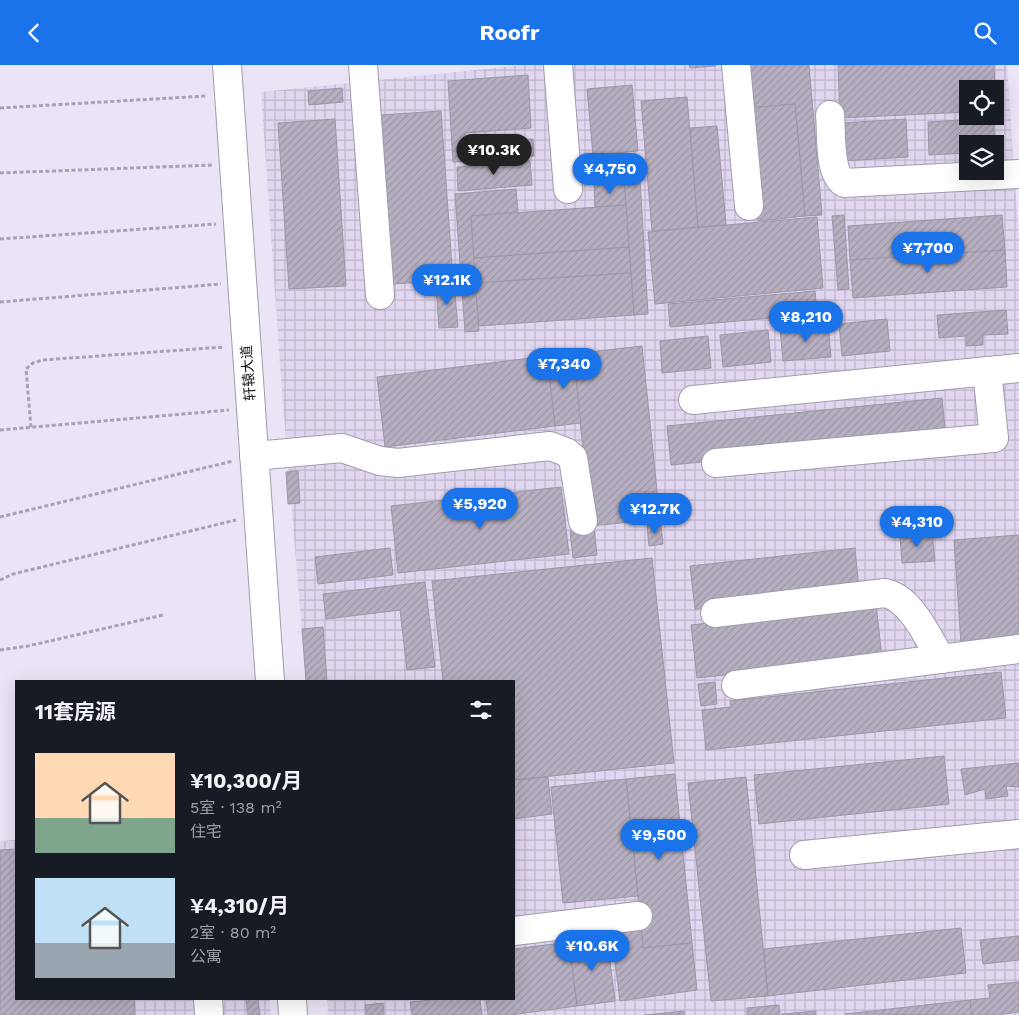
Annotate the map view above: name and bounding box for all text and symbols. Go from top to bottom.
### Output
icon: back [20,19,48,47]
icon: search [971,19,999,47]
text: Roofr [480,20,539,45]
map controls [959,80,1004,180]
button: locate [959,80,1004,125]
pin: ¥10.3K [453,133,535,176]
button: layers [959,135,1004,180]
text: ¥10.3K [468,140,520,159]
pin: ¥4,750 [569,153,651,195]
text: ¥4,750 [584,159,636,178]
pin: ¥7,700 [887,231,969,274]
text: ¥7,700 [902,238,954,257]
pin: ¥12.1K [406,263,488,306]
text: ¥12.1K [423,270,471,289]
pin: ¥8,210 [765,301,847,343]
text: ¥8,210 [780,307,832,326]
street label: 轩辕大道 [238,345,258,401]
pin: ¥7,340 [523,347,605,390]
text: ¥7,340 [537,354,591,373]
pin: ¥5,920 [439,487,521,530]
pin: ¥12.7K [614,493,696,535]
text: ¥5,920 [453,494,507,513]
text: ¥12.7K [630,499,680,518]
pin: ¥4,310 [876,505,958,548]
text: ¥4,310 [891,512,943,531]
icon: filters [467,696,495,724]
text: 11套房源 [35,699,116,724]
text: ¥10,300/月 [190,768,302,793]
icon: home [75,773,135,833]
text: 5室 · 138 m² [190,798,282,817]
pin: ¥9,500 [618,819,700,861]
text: 住宅 [190,822,222,841]
text: ¥9,500 [632,825,687,844]
text: ¥4,310/月 [190,893,289,918]
icon: home [75,898,135,958]
text: 2室 · 80 m² [190,923,276,942]
pin: ¥10.6K [551,929,633,972]
text: ¥10.6K [565,936,619,955]
text: 公寓 [190,947,222,966]

